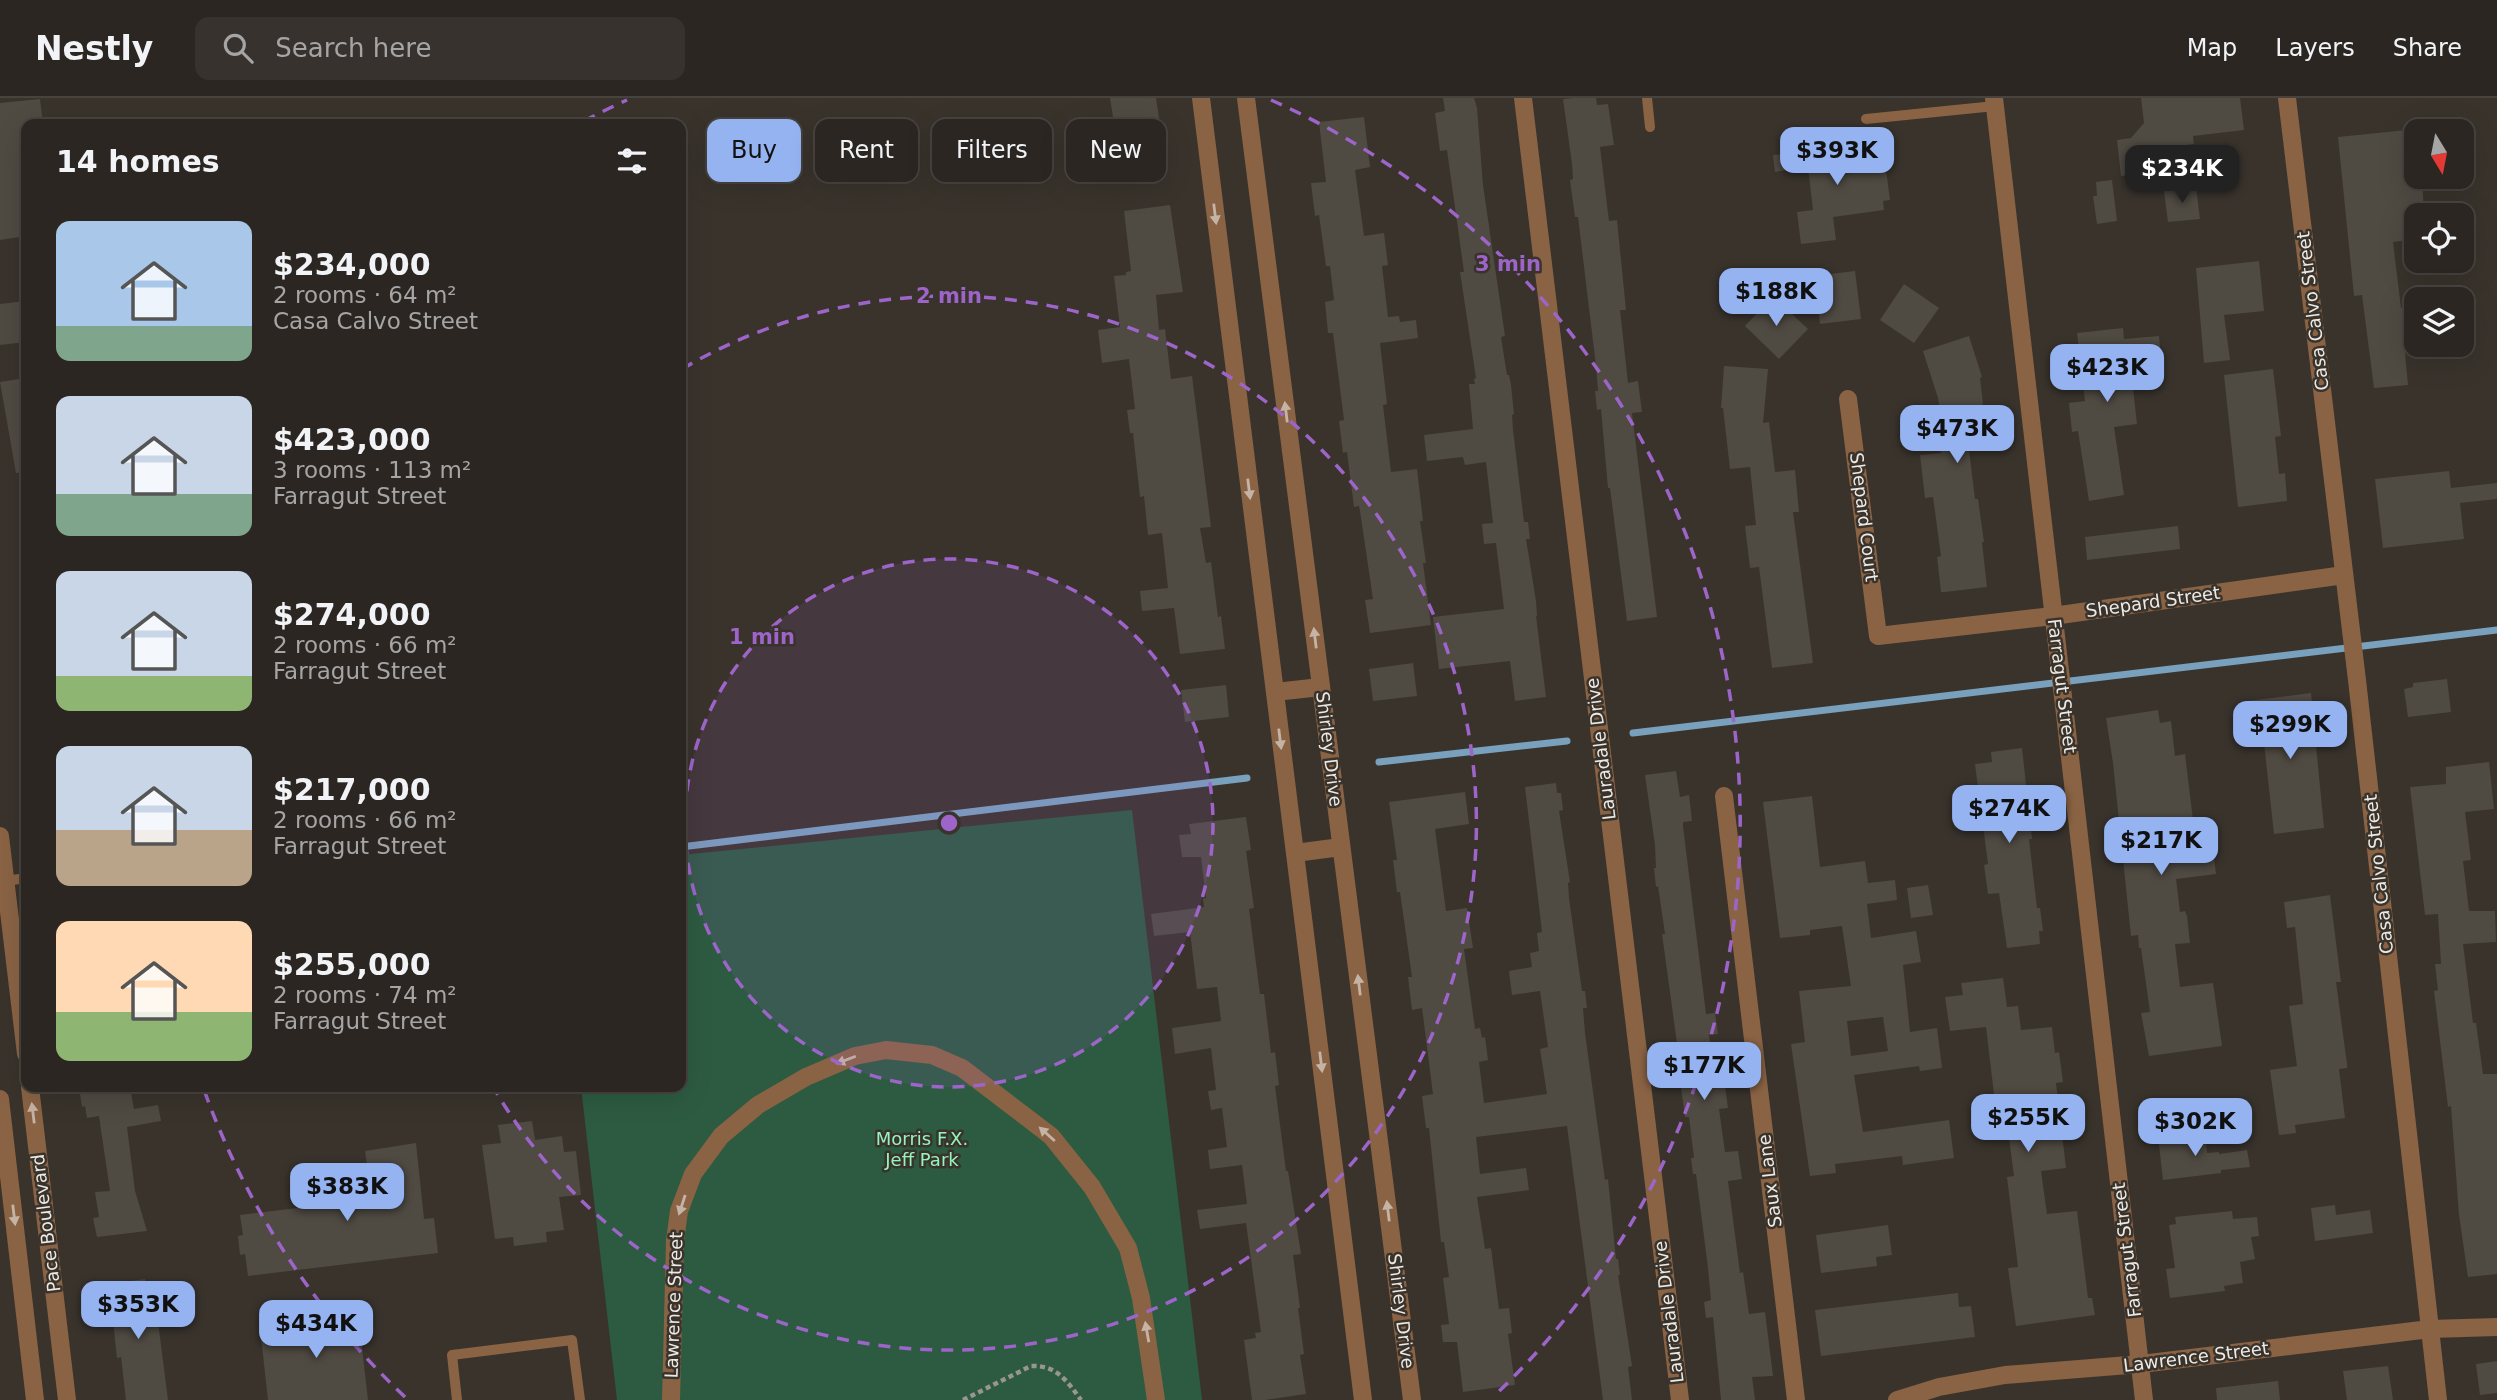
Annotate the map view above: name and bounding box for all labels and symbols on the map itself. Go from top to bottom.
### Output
north arrow [2404,119,2474,189]
pin: $393K [1788,127,1886,187]
pin: $234K [2133,146,2231,205]
one-way arrow [1210,204,1221,226]
street label: Casa Calvo Street [2292,230,2333,392]
text: 3 min [1475,252,1541,276]
pin: $188K [1727,268,1825,328]
text: 2 min [916,284,982,308]
pin: $423K [2058,344,2156,404]
one-way arrow [1280,401,1291,423]
pin: $473K [1908,406,2006,465]
street label: Shepard Court [1846,451,1883,583]
one-way arrow [1244,478,1255,500]
street label: Shepard Street [2084,582,2221,621]
street label: Farragut Street [2044,617,2081,754]
text: 1 min [729,625,795,649]
one-way arrow [1309,627,1320,649]
street label: Lauradale Drive [1581,677,1620,821]
street label: Shirley Drive [1312,690,1347,808]
pin: $299K [2241,702,2339,761]
one-way arrow [1275,728,1286,750]
pin: $274K [1960,786,2058,845]
street label: Casa Calvo Street [2360,793,2397,955]
centre of rings [937,811,961,835]
pin: $217K [2112,818,2210,877]
one-way arrow [1354,974,1365,996]
pin: $177K [1655,1042,1753,1102]
one-way arrow [1315,1051,1326,1073]
one-way arrow [836,1055,857,1066]
pin: $255K [1979,1094,2077,1154]
pin: $302K [2146,1098,2244,1158]
one-way arrow [28,1102,39,1124]
one-way arrow [1038,1126,1056,1142]
park label: Morris F.X. Jeff Park [876,1128,968,1170]
street label: Saux Lane [1753,1133,1786,1229]
street label: Pace Boulevard [27,1153,64,1293]
pin: $383K [298,1164,396,1223]
street label: Farragut Street [2108,1182,2145,1319]
one-way arrow [676,1194,687,1215]
one-way arrow [1382,1200,1393,1222]
one-way arrow [8,1205,19,1227]
street label: Lawrence Street [660,1231,687,1379]
street label: Lauradale Drive [1649,1240,1688,1384]
street label: Shirley Drive [1384,1252,1419,1370]
pin: $353K [89,1282,187,1341]
pin: $434K [267,1300,365,1360]
one-way arrow [1141,1321,1152,1343]
street label: Lawrence Street [2122,1337,2270,1376]

